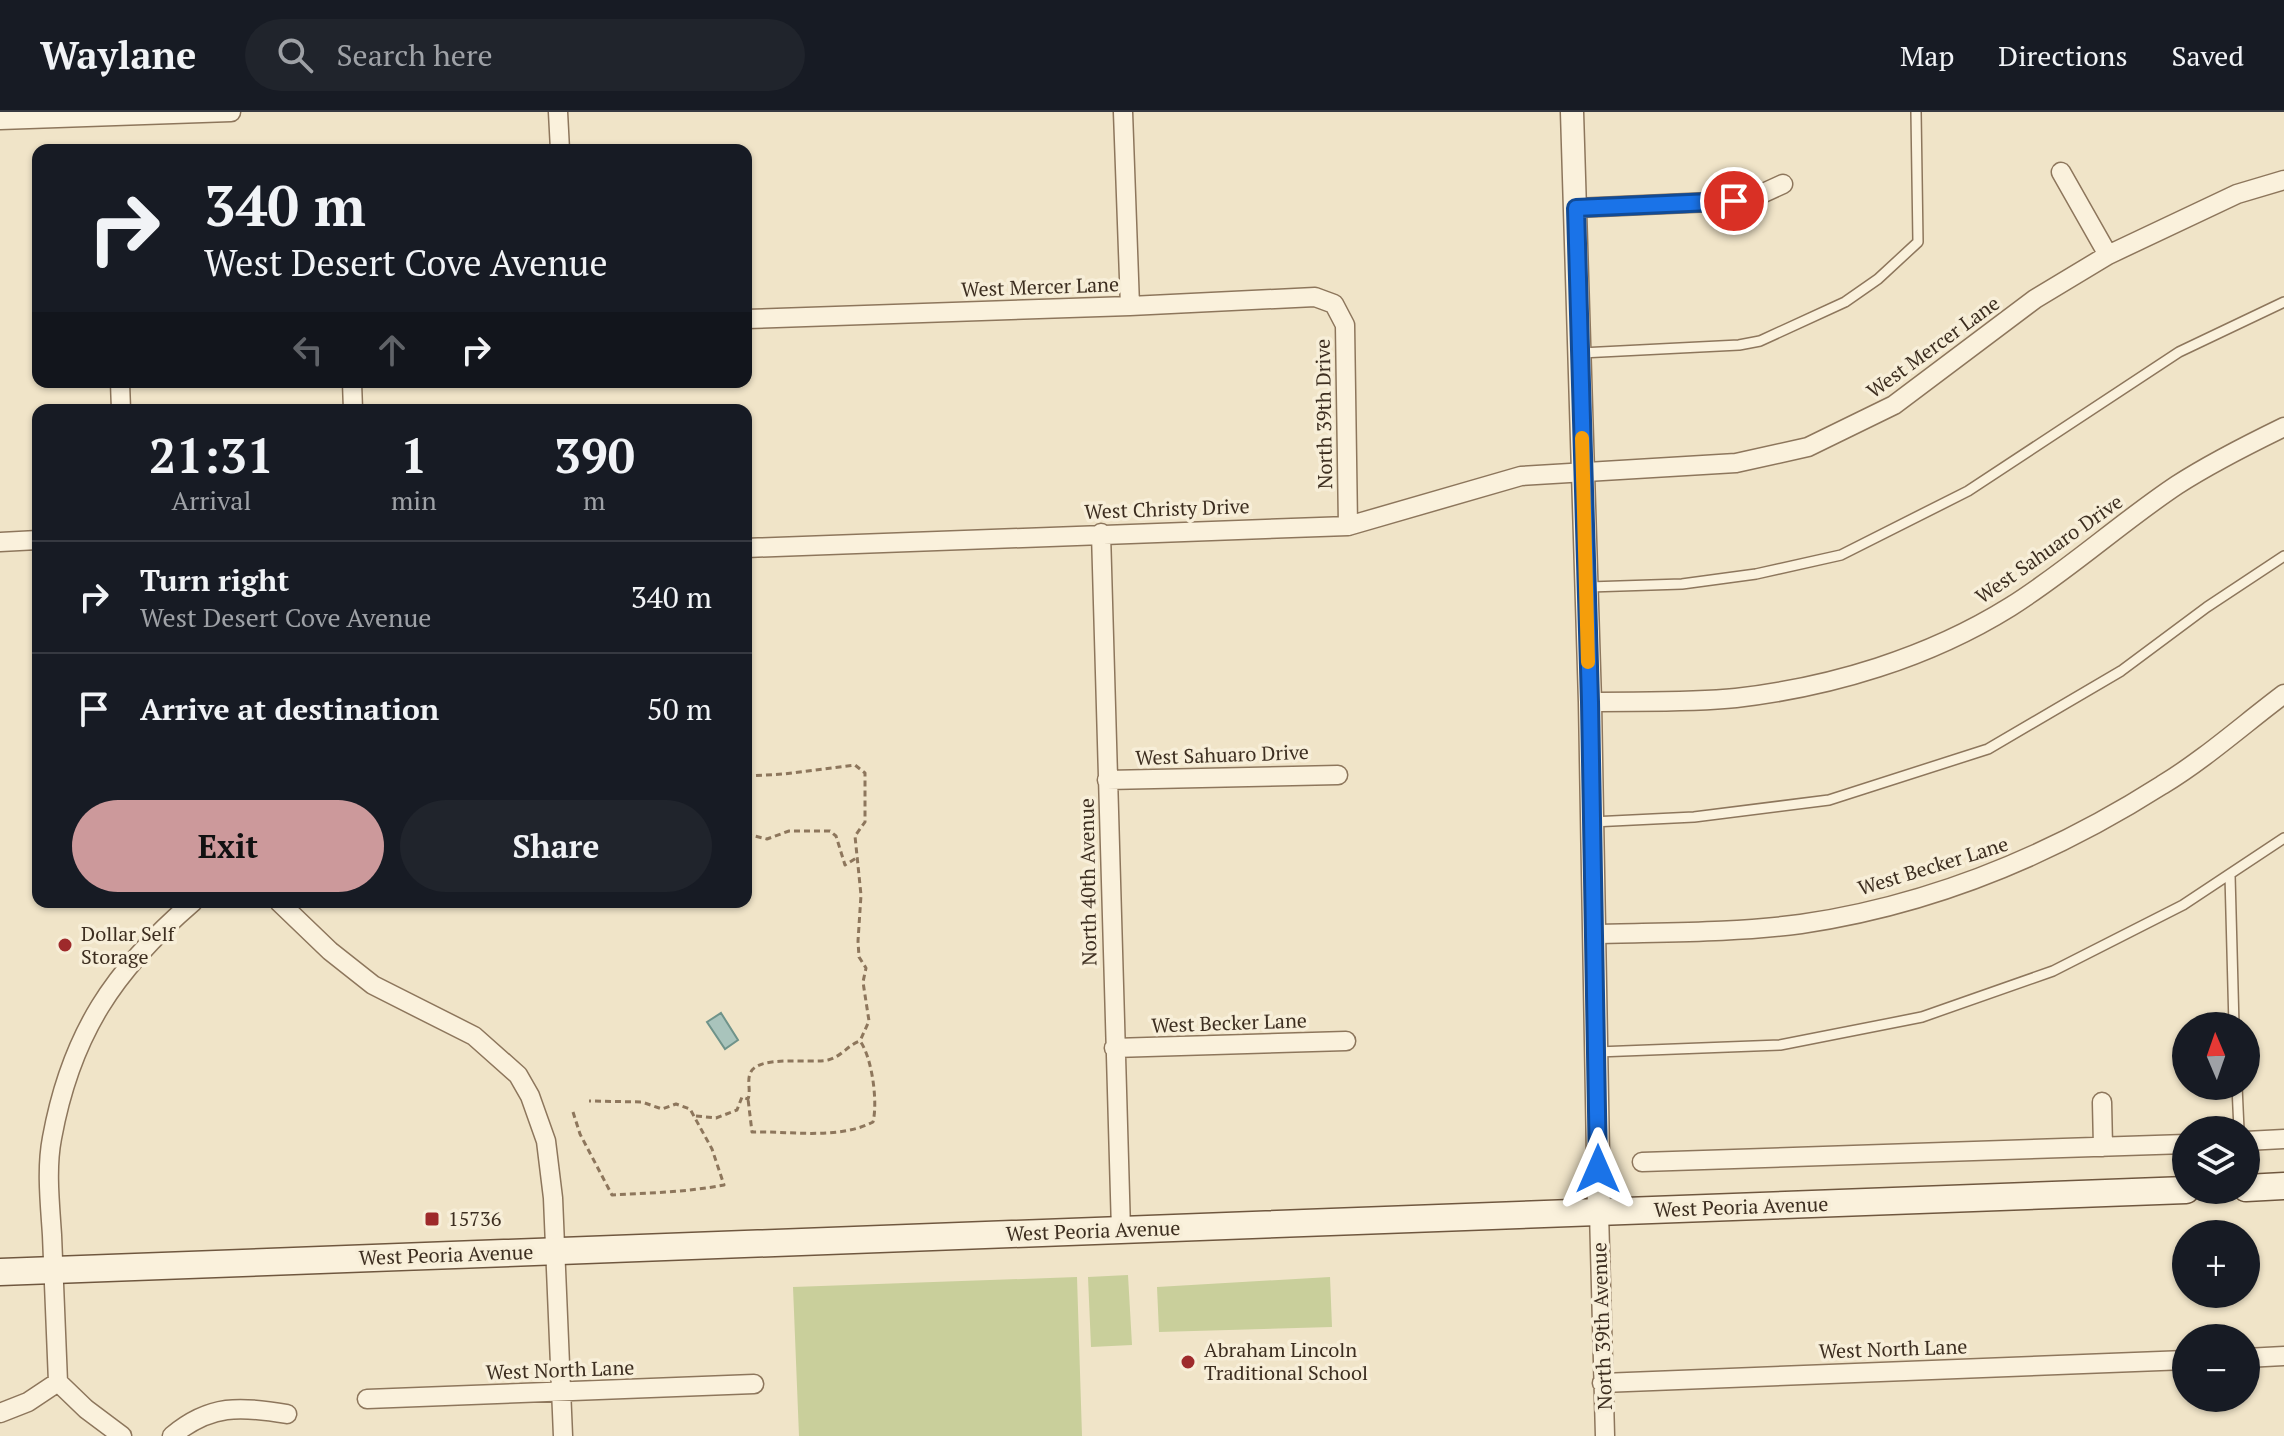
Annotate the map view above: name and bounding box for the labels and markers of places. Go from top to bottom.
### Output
pin [1700,167,1768,235]
place label: Dollar Self Storage [81,920,176,970]
marker: Dollar Self Storage [56,936,74,954]
place label: 15736 [448,1205,502,1232]
marker: 15736 [423,1210,441,1228]
place label: Abraham Lincoln Traditional School [1204,1336,1368,1386]
marker: Abraham Lincoln Traditional School [1179,1353,1197,1371]

